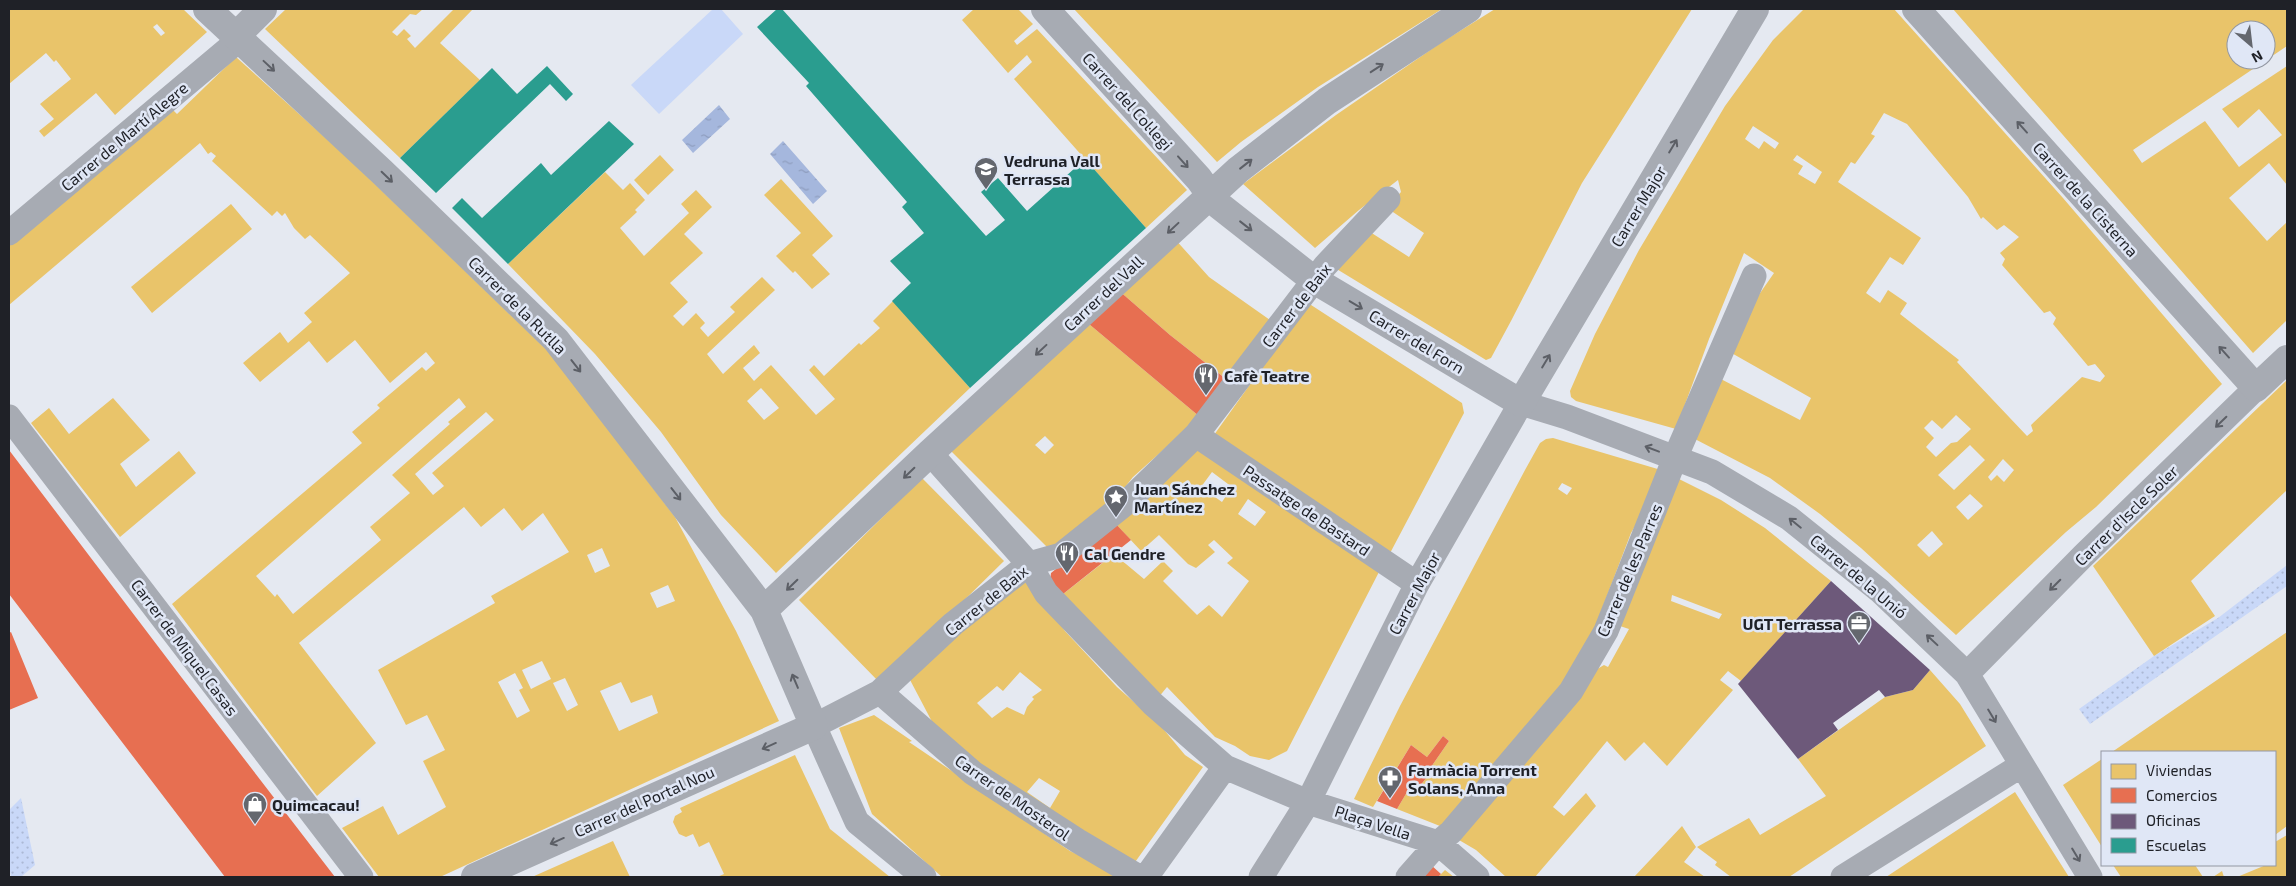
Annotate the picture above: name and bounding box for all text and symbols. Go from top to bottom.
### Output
north arrow [2226,20,2276,70]
text: N [2249,47,2266,67]
street label: Carrer del Col·legi [1079,48,1177,154]
one-way arrow [262,60,275,72]
one-way arrow [1370,63,1384,73]
street label: Carrer de Martí Alegre [57,77,191,195]
one-way arrow [2016,120,2028,133]
street label: Carrer de la Cisterna [2030,138,2142,260]
one-way arrow [1669,140,1679,154]
place label: Vedruna Vall Terrassa [1004,151,1101,188]
one-way arrow [1177,155,1189,168]
school or university icon: Vedruna Vall Terrassa [973,156,999,190]
one-way arrow [1239,158,1252,169]
street label: Carrer Major [1606,162,1671,250]
one-way arrow [381,171,393,183]
one-way arrow [1239,221,1252,232]
one-way arrow [1167,222,1180,234]
street label: Carrer del Vall [1059,251,1147,335]
street label: Carrer de la Rutlla [465,252,571,358]
street label: Carrer de Baix [1257,259,1335,351]
one-way arrow [1348,300,1362,310]
street label: Carrer del Forn [1366,305,1468,377]
one-way arrow [1035,344,1047,356]
one-way arrow [2218,346,2229,359]
one-way arrow [1541,355,1551,369]
one-way arrow [571,359,582,372]
restaurant icon: Cafè Teatre [1193,362,1219,396]
place label: Cafè Teatre [1224,366,1309,385]
one-way arrow [2215,416,2227,428]
one-way arrow [1644,444,1660,453]
street label: Carrer d'Iscle Soler [2070,460,2182,569]
street label: Passatge de Bastard [1240,461,1374,559]
one-way arrow [903,467,916,479]
place label: Juan Sánchez Martínez [1134,479,1235,516]
place icon: Juan Sánchez Martínez [1103,484,1129,518]
one-way arrow [670,488,681,501]
street label: Carrer de les Parres [1592,501,1666,639]
one-way arrow [1789,518,1802,529]
street label: Carrer de la Unió [1807,530,1911,622]
restaurant icon: Cal Gendre [1054,540,1080,574]
place label: Cal Gendre [1084,544,1165,563]
street label: Carrer Major [1384,548,1445,638]
street label: Carrer de Baix [941,560,1032,639]
street label: Carrer de Miquel Casas [128,575,242,719]
one-way arrow [786,579,798,591]
one-way arrow [2049,579,2061,591]
office icon: UGT Terrassa [1846,610,1872,644]
place label: UGT Terrassa [1742,614,1842,633]
one-way arrow [1926,634,1938,646]
one-way arrow [789,674,799,689]
one-way arrow [1988,708,1998,722]
one-way arrow [762,741,777,751]
street label: Carrer de Mosterol [952,750,1074,844]
legend [2101,751,2276,866]
place label: Farmàcia Torrent Solans, Anna [1408,760,1537,797]
street label: Carrer del Portal Nou [571,761,717,841]
text: Viviendas [2146,761,2212,779]
pharmacy icon: Farmàcia Torrent Solans, Anna [1377,765,1403,799]
text: Comercios [2146,786,2217,804]
shop icon: Quimcacau! [242,791,268,825]
place label: Quimcacau! [272,795,360,815]
street label: Plaça Vella [1332,801,1413,844]
text: Oficinas [2146,811,2201,829]
one-way arrow [550,836,565,846]
text: Escuelas [2146,836,2206,854]
one-way arrow [2072,847,2082,861]

